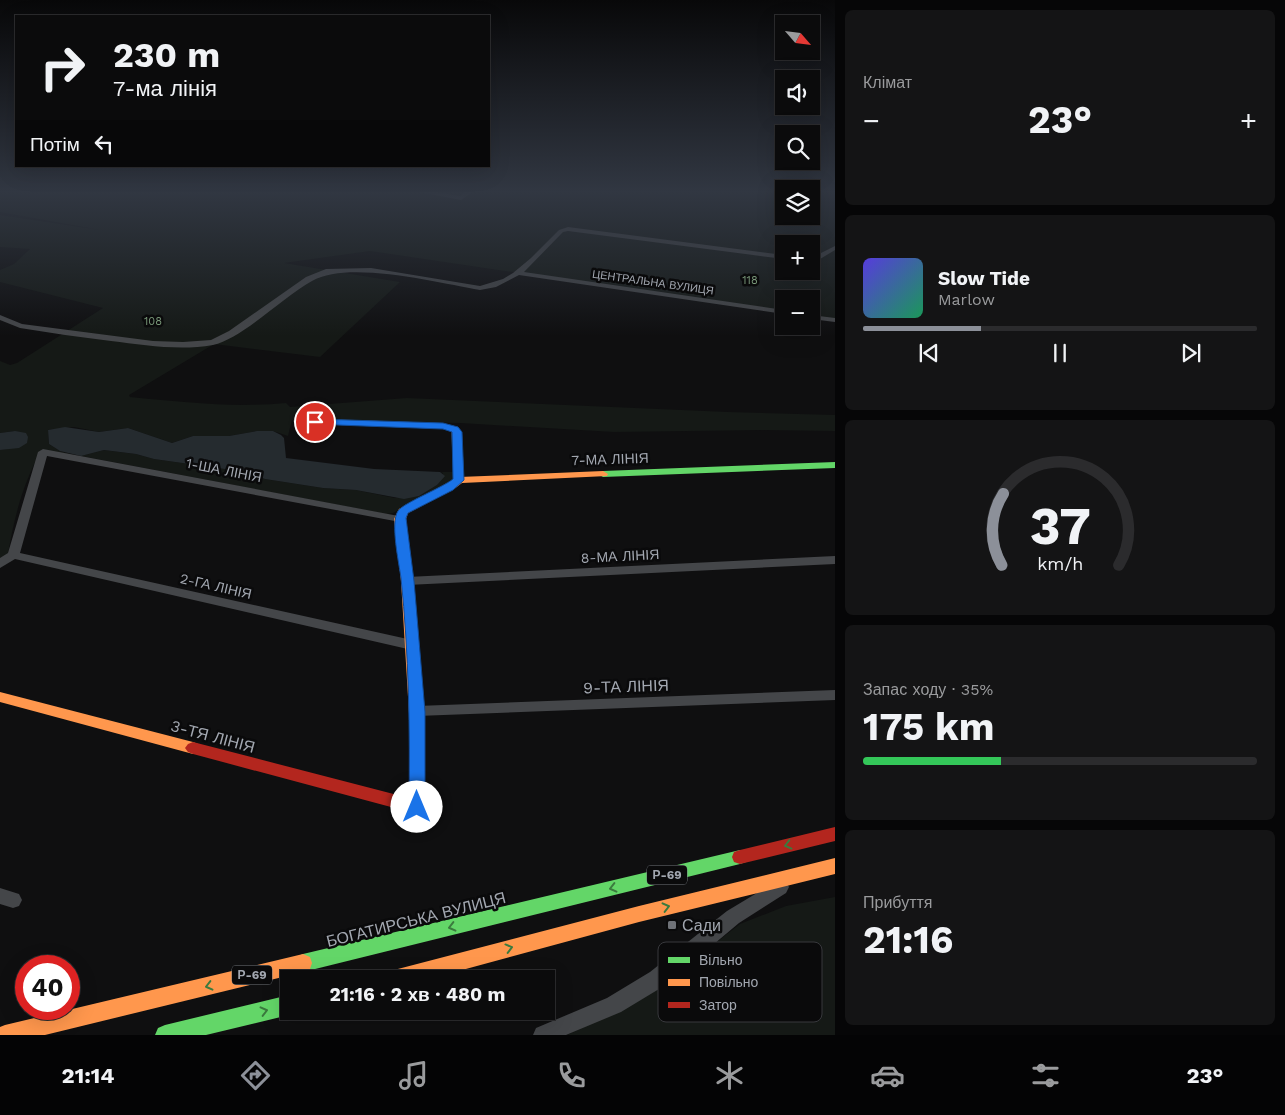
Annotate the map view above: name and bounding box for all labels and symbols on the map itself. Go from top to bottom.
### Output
north arrow [775,15,820,60]
street label: ЦЕНТРАЛЬНА ВУЛИЦЯ [591,268,715,297]
park label: 118 [742,274,758,287]
park label: 108 [144,315,162,328]
pin [294,401,336,443]
street label: 7-МА ЛІНІЯ [571,450,649,468]
street label: 1-ША ЛІНІЯ [185,455,263,485]
street label: 8-МА ЛІНІЯ [580,546,660,566]
street label: 2-ГА ЛІНІЯ [179,570,253,602]
street label: 9-ТА ЛІНІЯ [583,676,669,697]
street label: 3-ТЯ ЛІНІЯ [169,716,257,757]
position arrow [390,780,442,832]
one-way arrow [783,839,792,850]
road number: Р-69 [647,866,687,884]
one-way arrow [608,882,617,893]
street label: БОГАТИРСЬКА ВУЛИЦЯ [324,888,508,951]
one-way arrow [661,902,670,913]
place label: Сади [682,916,721,935]
marker: Сади [666,919,678,931]
one-way arrow [448,921,457,932]
legend [658,942,822,1022]
one-way arrow [504,943,513,954]
text: Вільно [699,952,743,968]
speed limit sign: 40 [15,955,80,1020]
road number: Р-69 [232,966,272,984]
text: Повільно [699,974,759,990]
one-way arrow [205,980,214,991]
text: Затор [699,997,737,1013]
one-way arrow [259,1006,268,1017]

